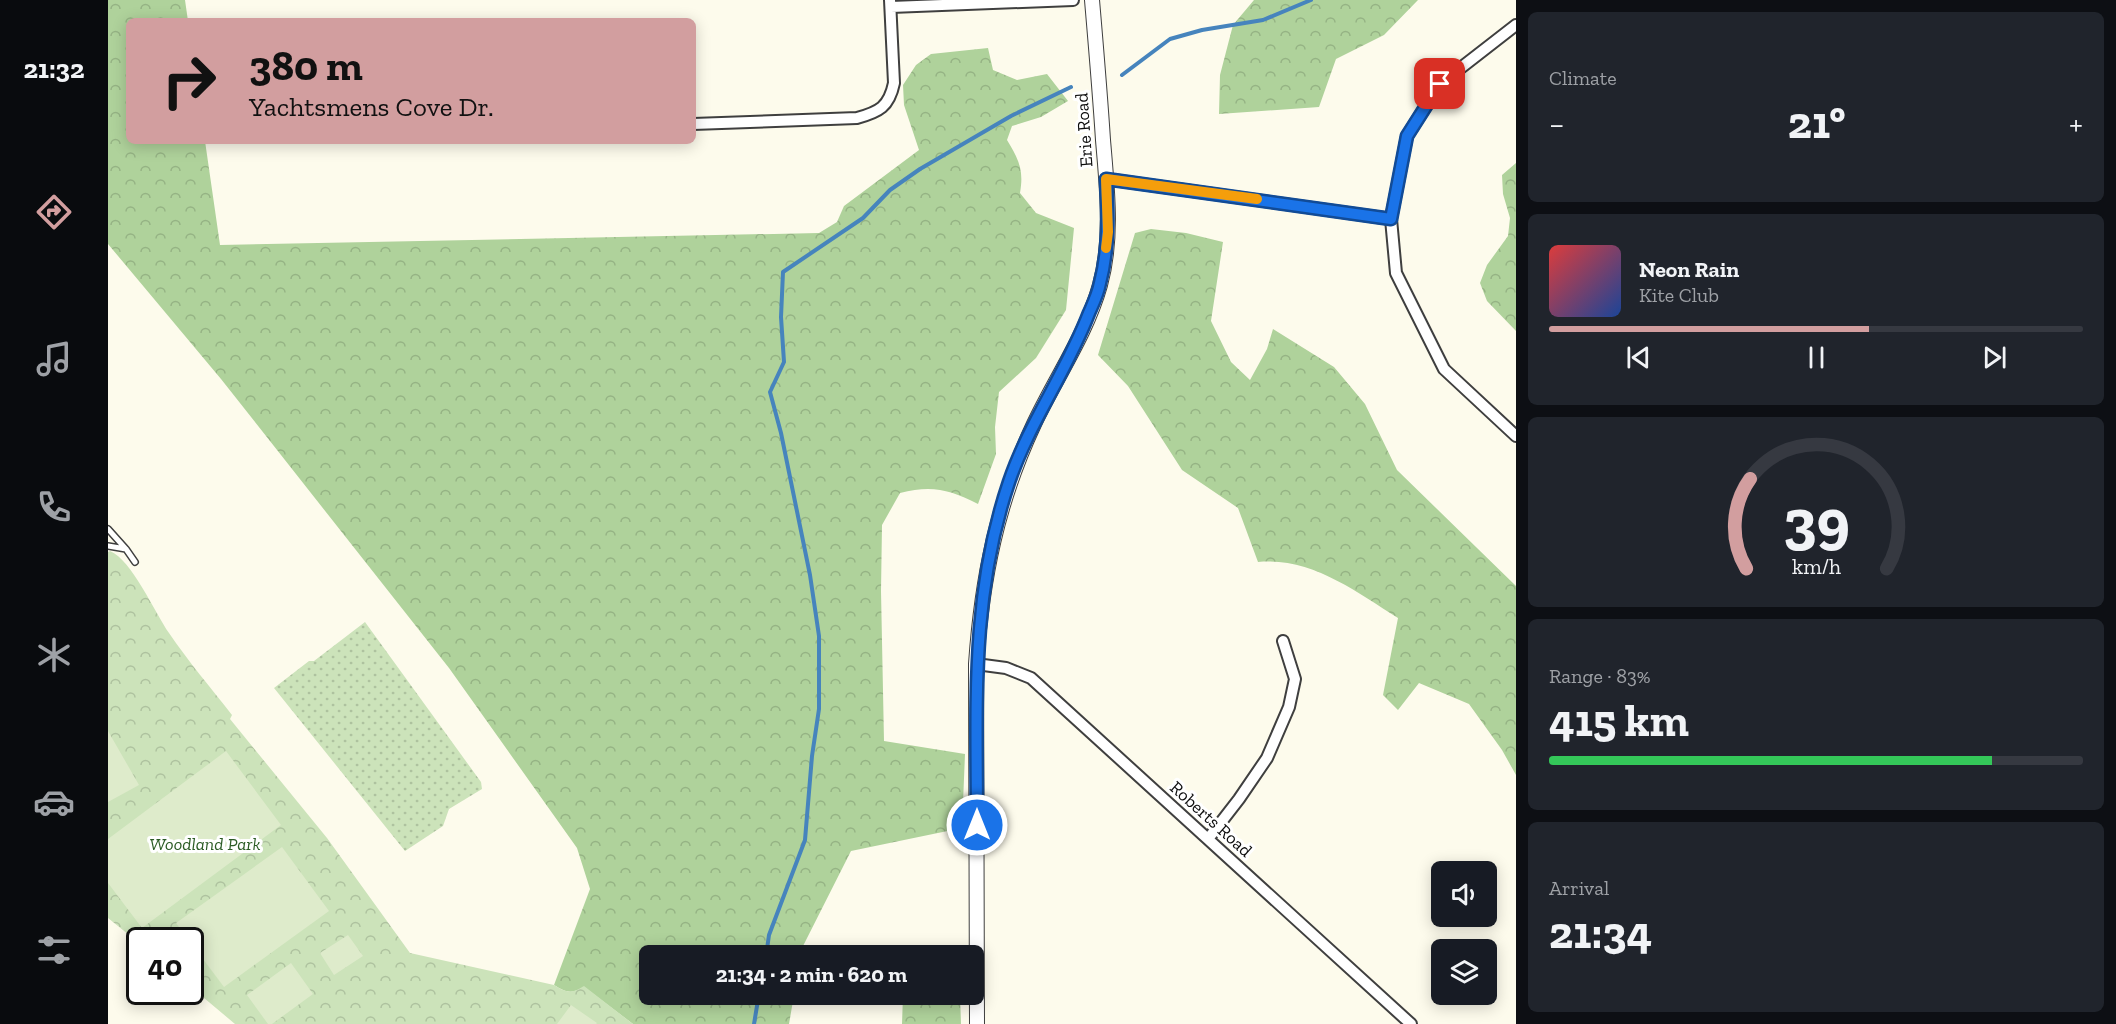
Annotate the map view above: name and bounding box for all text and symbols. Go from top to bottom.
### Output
text: 380 m [249,40,363,91]
icon: right [150,42,228,120]
text: 21:32 [24,53,85,85]
pin [1414,58,1465,109]
text: Climate [1549,66,1617,90]
icon: arrive [1423,67,1456,100]
text: Yachtsmens Cove Dr. [249,91,494,123]
street label: Erie Road [1070,92,1098,168]
text: 21° [1788,96,1846,150]
text: − [1549,104,1564,143]
text: + [2069,104,2083,143]
icon: directions [33,191,75,233]
text: Neon Rain [1639,256,1739,283]
text: Kite Club [1639,283,1719,307]
icon: music [33,338,75,380]
icon: previous [1622,341,1655,374]
icon: pause [1800,341,1833,374]
icon: next [1978,341,2011,374]
text: 39 [1783,484,1849,559]
icon: phone [33,486,75,528]
text: km/h [1792,554,1840,579]
icon: climate [33,634,75,676]
text: Range · 83% [1549,664,1651,688]
text: 415 km [1549,694,1689,748]
street label: Roberts Road [1165,776,1257,862]
icon: car [33,781,75,823]
position arrow [945,793,1009,857]
park label: Woodland Park [149,833,261,855]
map controls [1431,861,1497,1005]
button: sound [1431,861,1497,927]
text: Arrival [1549,876,1609,900]
text: 21:34 [1549,906,1652,960]
speed limit sign: 40 [126,927,204,1005]
icon: filters [33,929,75,971]
button: layers [1431,939,1497,1005]
text: 21:34 · 2 min · 620 m [716,961,907,988]

